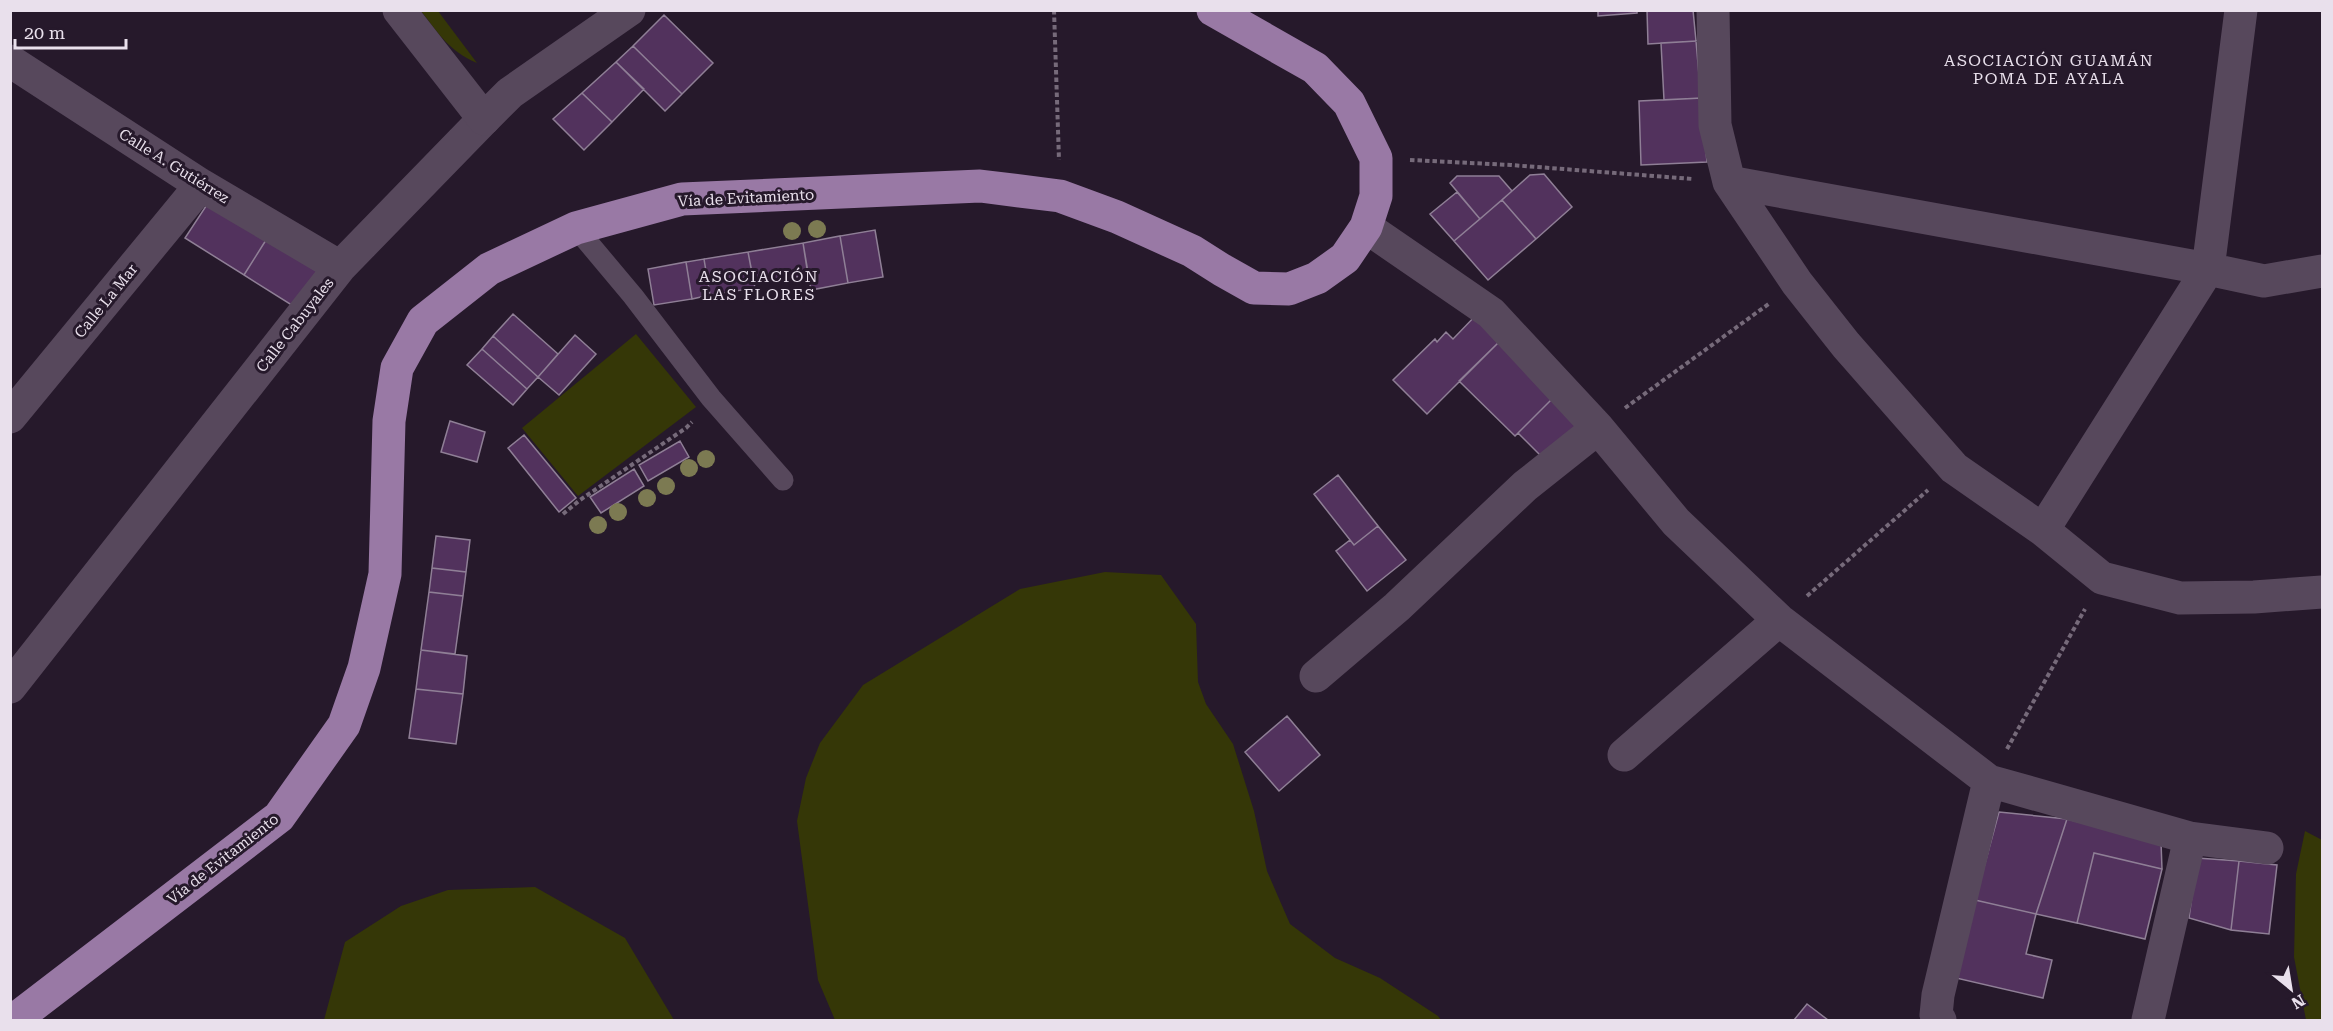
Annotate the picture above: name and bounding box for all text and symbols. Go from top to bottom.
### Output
scale bar [15,12,126,50]
text: 20 m [24,22,65,43]
district label: ASOCIACIÓN GUAMÁN POMA DE AYALA [1944,51,2154,88]
street label: Calle A. Gutiérrez [116,125,232,207]
street label: Vía de Evitamiento [677,185,815,211]
street label: Calle La Mar [71,260,141,342]
district label: ASOCIACIÓN LAS FLORES [699,267,819,304]
street label: Calle Cabuyales [253,274,337,376]
street label: Vía de Evitamiento [164,810,282,908]
north arrow [2261,959,2321,1019]
text: N [2288,990,2308,1013]

